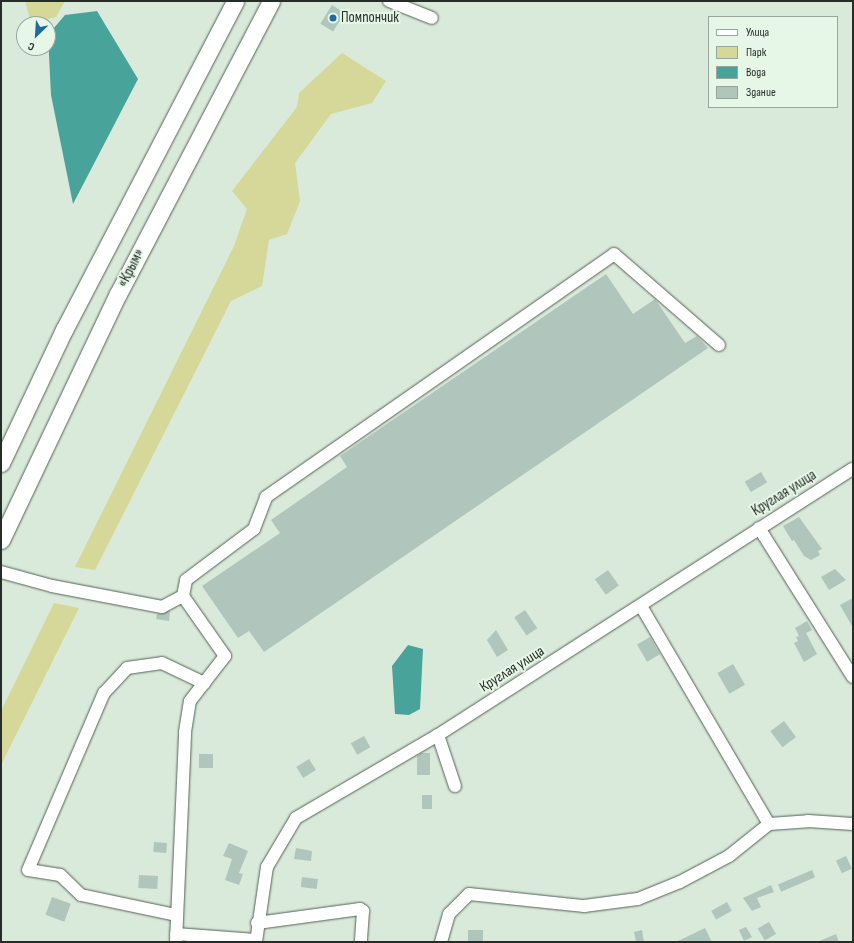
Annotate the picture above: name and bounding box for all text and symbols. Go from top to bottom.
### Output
place label: Помпончик [341,9,399,27]
marker: Помпончик [328,13,338,23]
north arrow [16,16,56,56]
legend [708,16,838,108]
text: Улица [746,25,769,40]
text: С [26,39,36,54]
text: Парк [746,45,766,60]
text: Вода [746,65,766,80]
text: Здание [746,85,776,100]
street label: «Крым» [114,246,148,290]
street label: Круглая улица [748,466,820,520]
street label: Круглая улица [476,642,548,696]

